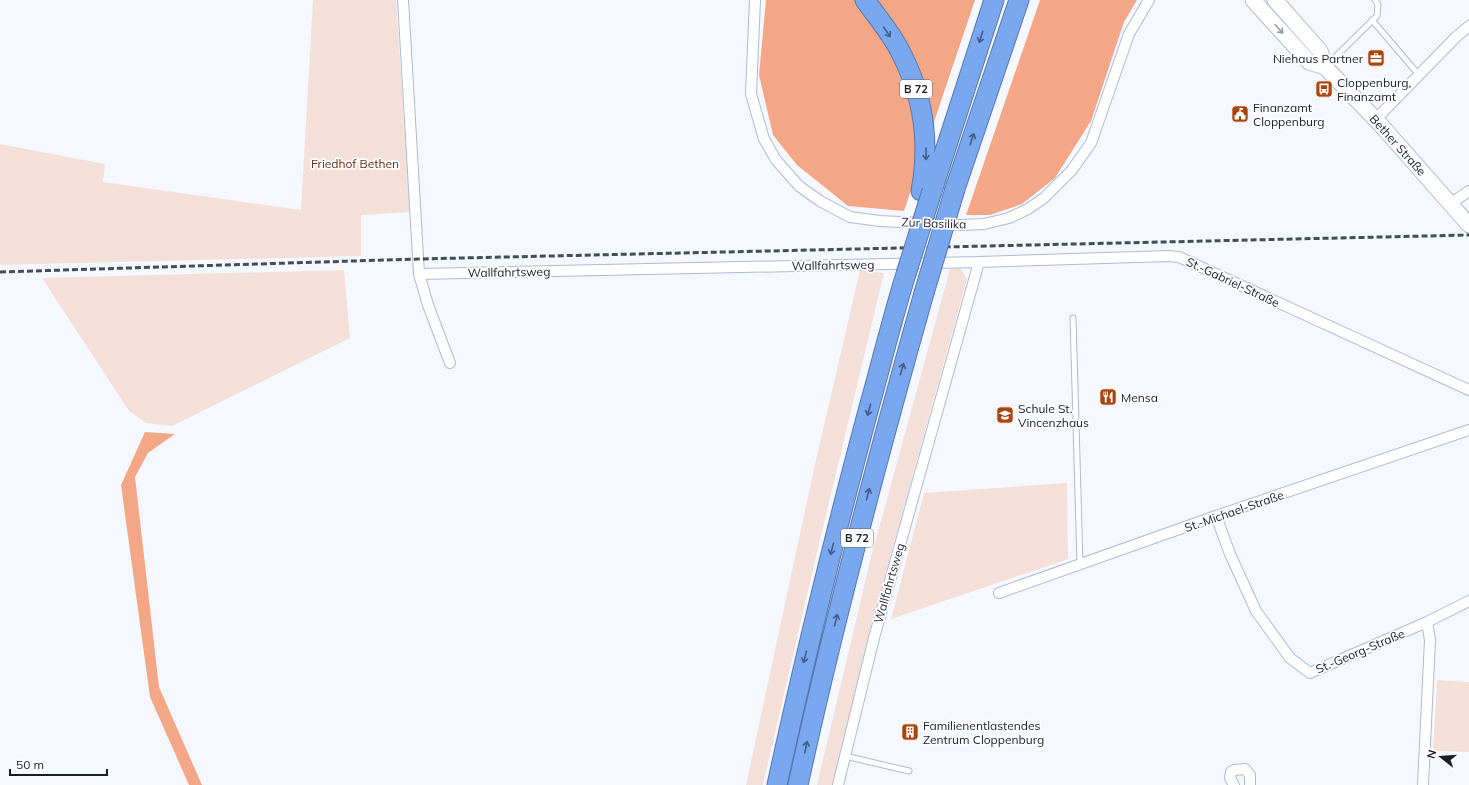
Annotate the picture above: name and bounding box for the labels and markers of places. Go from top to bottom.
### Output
office icon: Niehaus Partner [1366,48,1386,68]
place label: Niehaus Partner [1273,51,1364,66]
place label: Cloppenburg, Finanzamt [1337,75,1411,104]
bus stop icon: Cloppenburg, Finanzamt [1314,79,1334,99]
place label: Finanzamt Cloppenburg [1253,100,1325,129]
public building icon: Finanzamt Cloppenburg [1230,104,1250,124]
restaurant icon: Mensa [1098,387,1118,407]
place label: Mensa [1121,390,1158,405]
place label: Schule St. Vincenzhaus [1018,401,1089,430]
school or university icon: Schule St. Vincenzhaus [995,405,1015,425]
place label: Familienentlastendes Zentrum Cloppenburg [923,718,1044,747]
building icon: Familienentlastendes Zentrum Cloppenburg [900,722,920,742]

